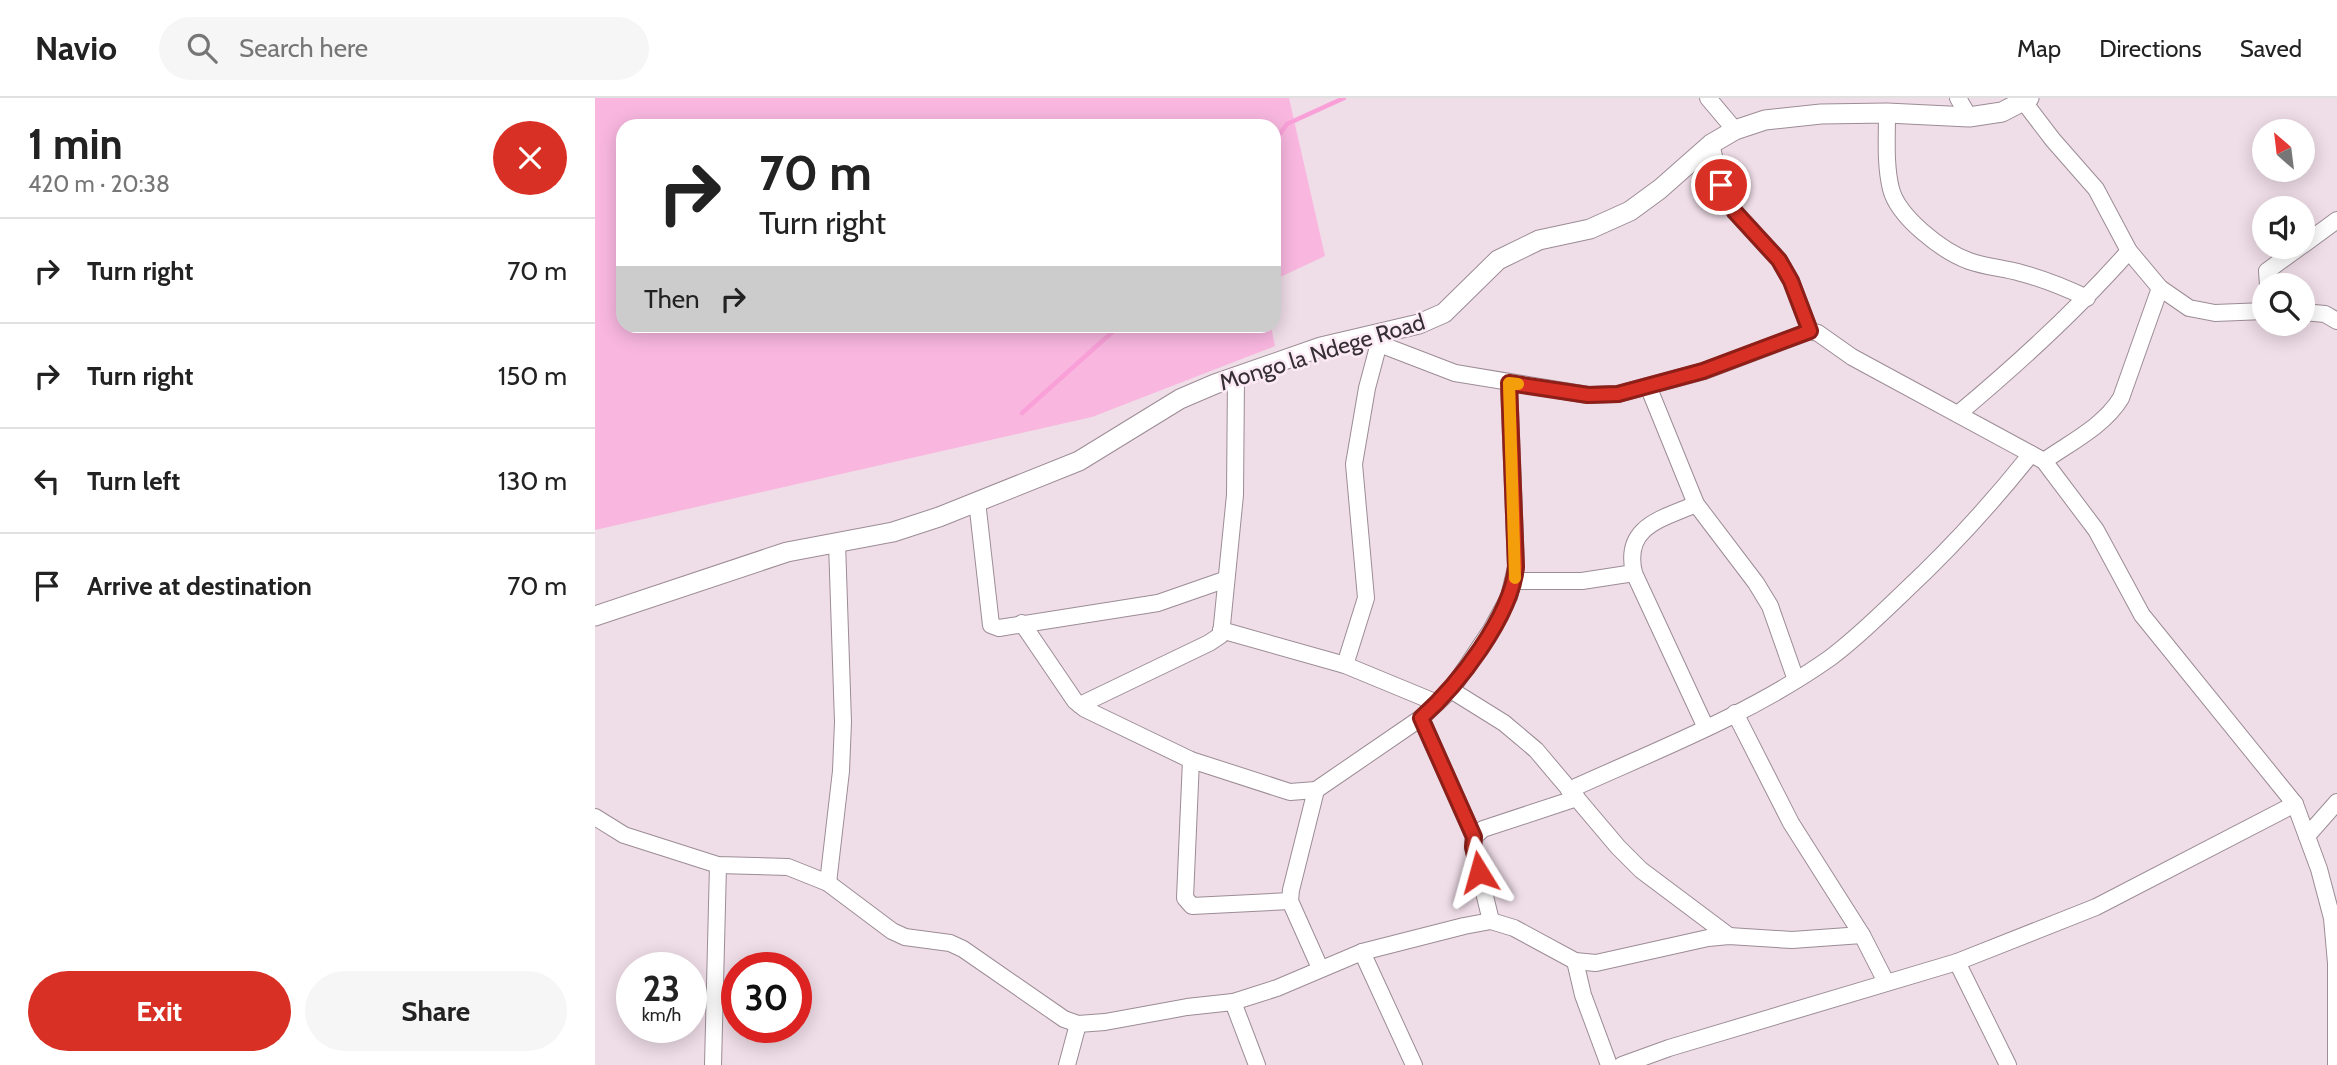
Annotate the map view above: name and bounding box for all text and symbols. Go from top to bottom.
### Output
search box [159,17,649,80]
text: Navio [35,28,117,68]
icon: search [183,29,221,67]
text: Search here [239,32,368,64]
text: Map [2017,34,2061,63]
text: Directions [2099,34,2202,63]
text: Saved [2240,34,2302,63]
text: 1 min [28,118,123,170]
north arrow [2252,119,2315,182]
map controls [2252,119,2315,336]
button: close [493,121,567,195]
text: 70 m [759,143,872,202]
icon: right [644,147,735,238]
pin [1691,155,1751,215]
icon: arrive [1702,166,1740,204]
text: 420 m · 20:38 [28,170,170,198]
button: sound [2252,196,2315,259]
text: Turn right [759,203,886,242]
icon: right [28,252,66,290]
text: Turn right [87,255,193,287]
text: 70 m [507,255,567,287]
button: search [2252,273,2315,336]
icon: right [714,280,752,318]
text: Then [644,283,700,315]
street label: Mongo la Ndege Road [1216,307,1428,397]
icon: right [28,357,66,395]
text: Turn right [87,360,193,392]
text: 150 m [498,360,567,392]
icon: left [28,462,66,500]
text: Turn left [87,465,180,497]
text: 130 m [498,465,567,497]
icon: arrive [28,567,66,605]
text: Arrive at destination [87,570,312,602]
text: 70 m [507,570,567,602]
position arrow [1442,835,1516,909]
speed limit sign: 30 [721,952,812,1043]
text: 23 [643,967,680,1010]
button: Exit [28,971,291,1051]
button: Share [305,971,567,1051]
text: km/h [642,1004,681,1026]

